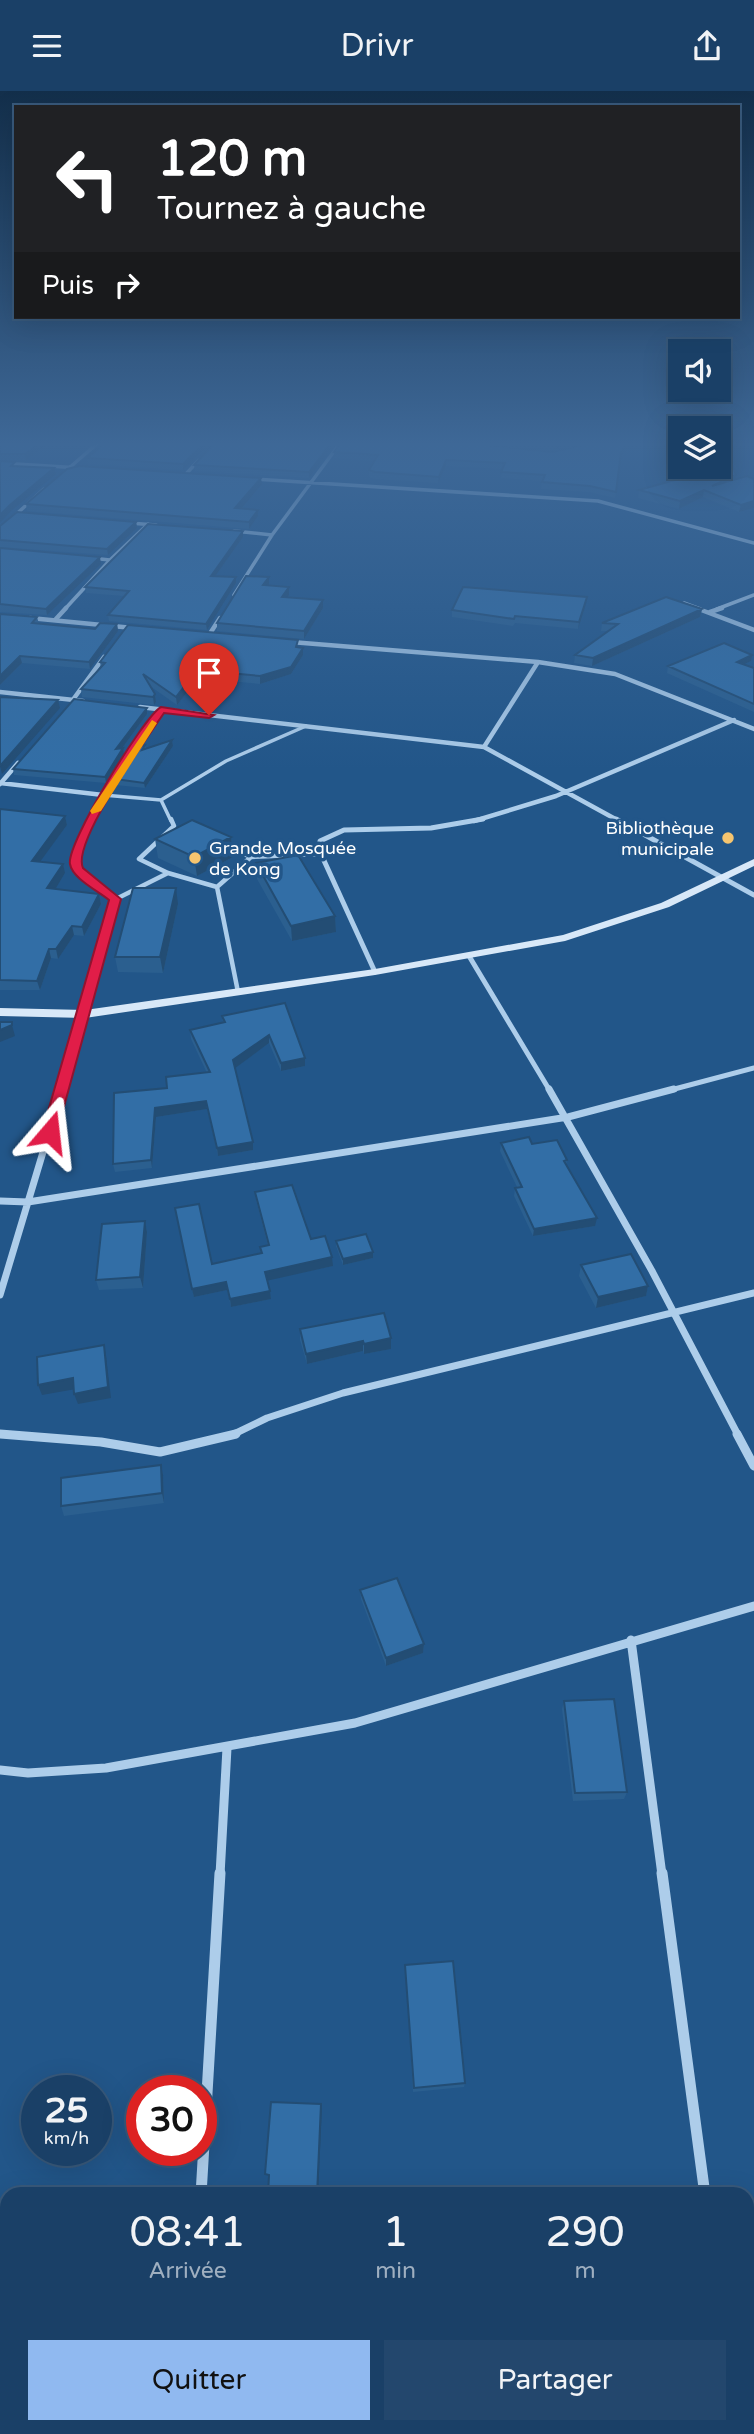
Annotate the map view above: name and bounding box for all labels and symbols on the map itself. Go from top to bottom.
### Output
pin [179,643,239,715]
place label: Bibliothèque municipale [605,817,714,860]
marker: Bibliothèque municipale [720,830,736,846]
place label: Grande Mosquée de Kong [209,837,356,880]
marker: Grande Mosquée de Kong [187,850,203,866]
position arrow [13,1095,87,1169]
speed limit sign: 30 [126,2075,217,2166]

